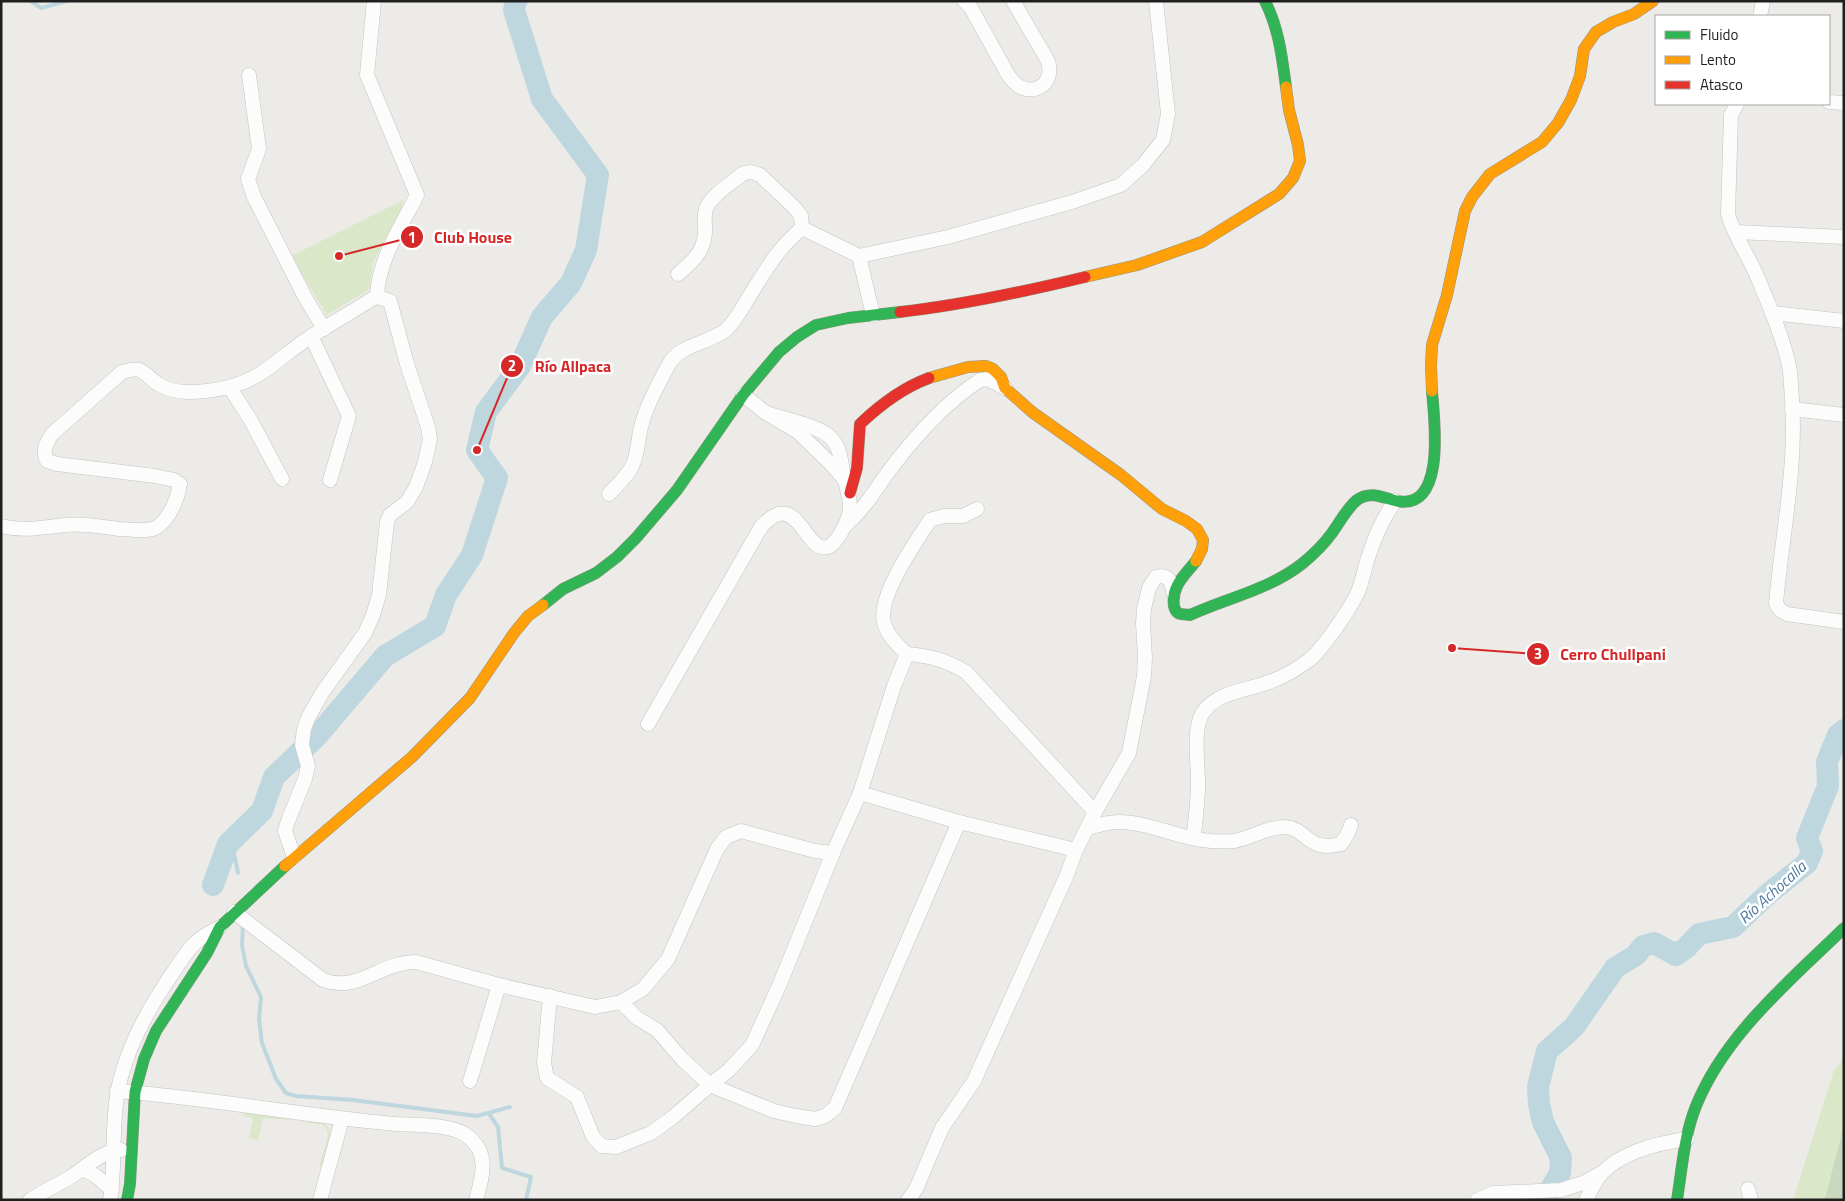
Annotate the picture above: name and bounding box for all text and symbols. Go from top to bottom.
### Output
legend [1655,15,1830,105]
text: Fluido [1700,23,1739,46]
text: Lento [1700,48,1736,71]
text: Atasco [1700,73,1743,96]
callout: Club House [400,222,522,253]
text: Club House [434,225,512,249]
text: 1 [408,226,416,249]
callout: Río Allpaca [500,351,621,382]
text: 2 [508,354,516,377]
text: Río Allpaca [535,354,611,378]
callout: Cerro Chullpani [1526,639,1676,670]
text: 3 [1534,642,1542,665]
text: Cerro Chullpani [1560,642,1666,666]
water label: Río Achocalla [1733,854,1812,929]

